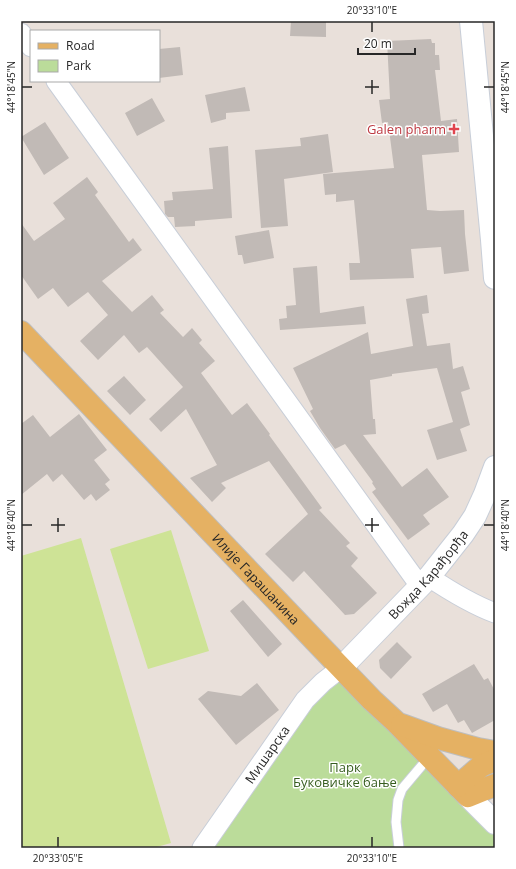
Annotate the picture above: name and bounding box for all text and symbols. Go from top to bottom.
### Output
text: 20°33'10"E [347,3,397,17]
legend [30,30,160,82]
scale bar [358,30,415,56]
text: 20 m [364,35,392,52]
text: Road [66,37,95,54]
text: Park [66,57,92,74]
text: 44°18'45"N [4,61,18,113]
text: 44°18'45"N [498,61,512,113]
place label: Galen pharm [367,120,446,138]
marker: Galen pharm [449,124,459,134]
text: 44°18'40"N [4,499,18,551]
text: 44°18'40"N [498,499,512,551]
street label: Вожда Карађорђа [384,526,472,623]
street label: Илије Гарашанина [208,529,304,628]
street label: Мишарска [241,722,294,787]
park label: Парк Буковичке бање [293,758,397,791]
text: 20°33'05"E [33,851,83,865]
text: 20°33'10"E [347,851,397,865]

